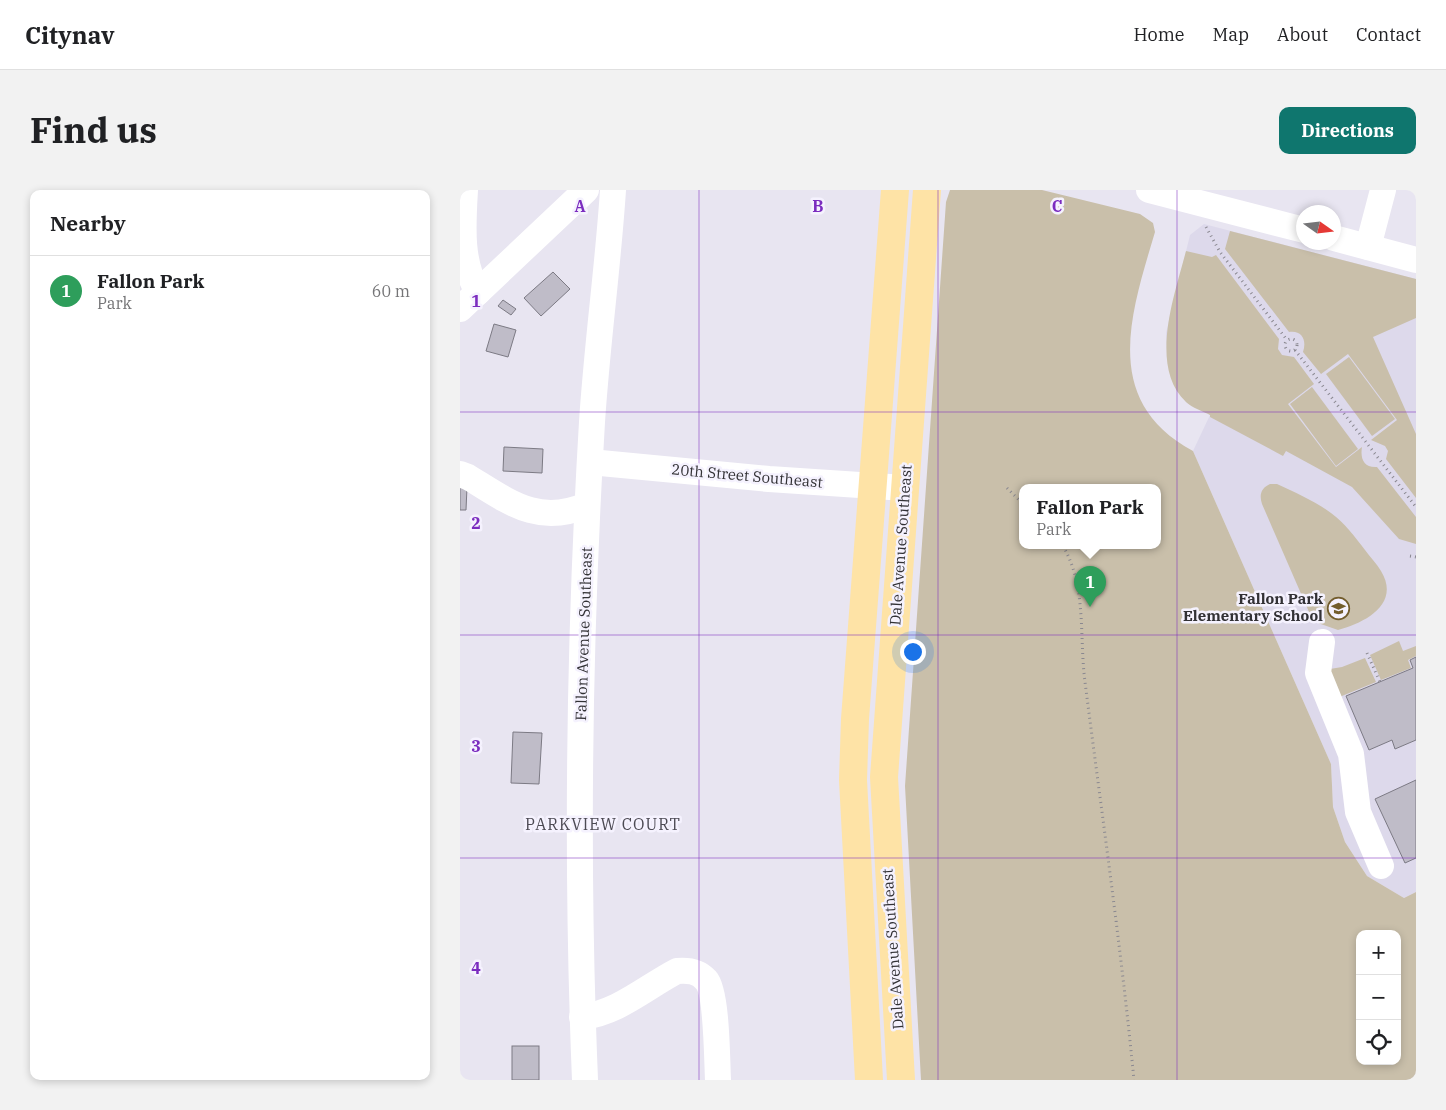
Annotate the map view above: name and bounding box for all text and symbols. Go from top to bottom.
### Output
text: Citynav [25,19,114,51]
text: Home [1133,23,1185,46]
text: Map [1213,23,1249,46]
text: About [1277,23,1328,46]
text: Contact [1356,23,1421,46]
text: Find us [30,107,157,153]
button: Directions [1279,107,1416,154]
text: A [574,196,586,216]
text: B [812,196,824,216]
text: C [1052,196,1062,216]
north arrow [1296,205,1341,250]
text: Nearby [50,209,126,237]
text: Fallon Park [97,269,204,293]
text: 1 [61,281,71,301]
text: 60 m [372,281,410,301]
text: 1 [471,291,481,311]
text: Park [97,293,132,313]
street label: 20th Street Southeast [671,459,824,492]
street label: Dale Avenue Southeast [885,464,916,626]
popup [1019,484,1161,549]
text: Fallon Park [1036,495,1144,519]
text: 2 [471,513,481,533]
text: Park [1036,519,1071,539]
street label: Fallon Avenue Southeast [571,547,596,721]
pin: 1 [1074,566,1106,607]
place label: Fallon Park Elementary School [1183,589,1324,625]
school or university icon: Fallon Park Elementary School [1327,596,1351,620]
your location [900,639,926,665]
text: 3 [471,736,481,756]
district label: PARKVIEW COURT [525,814,681,834]
street label: Dale Avenue Southeast [877,868,908,1030]
map controls [1356,930,1401,1065]
button: + [1356,930,1401,975]
text: 4 [471,958,481,978]
button: − [1356,975,1401,1020]
button: locate [1356,1020,1401,1065]

